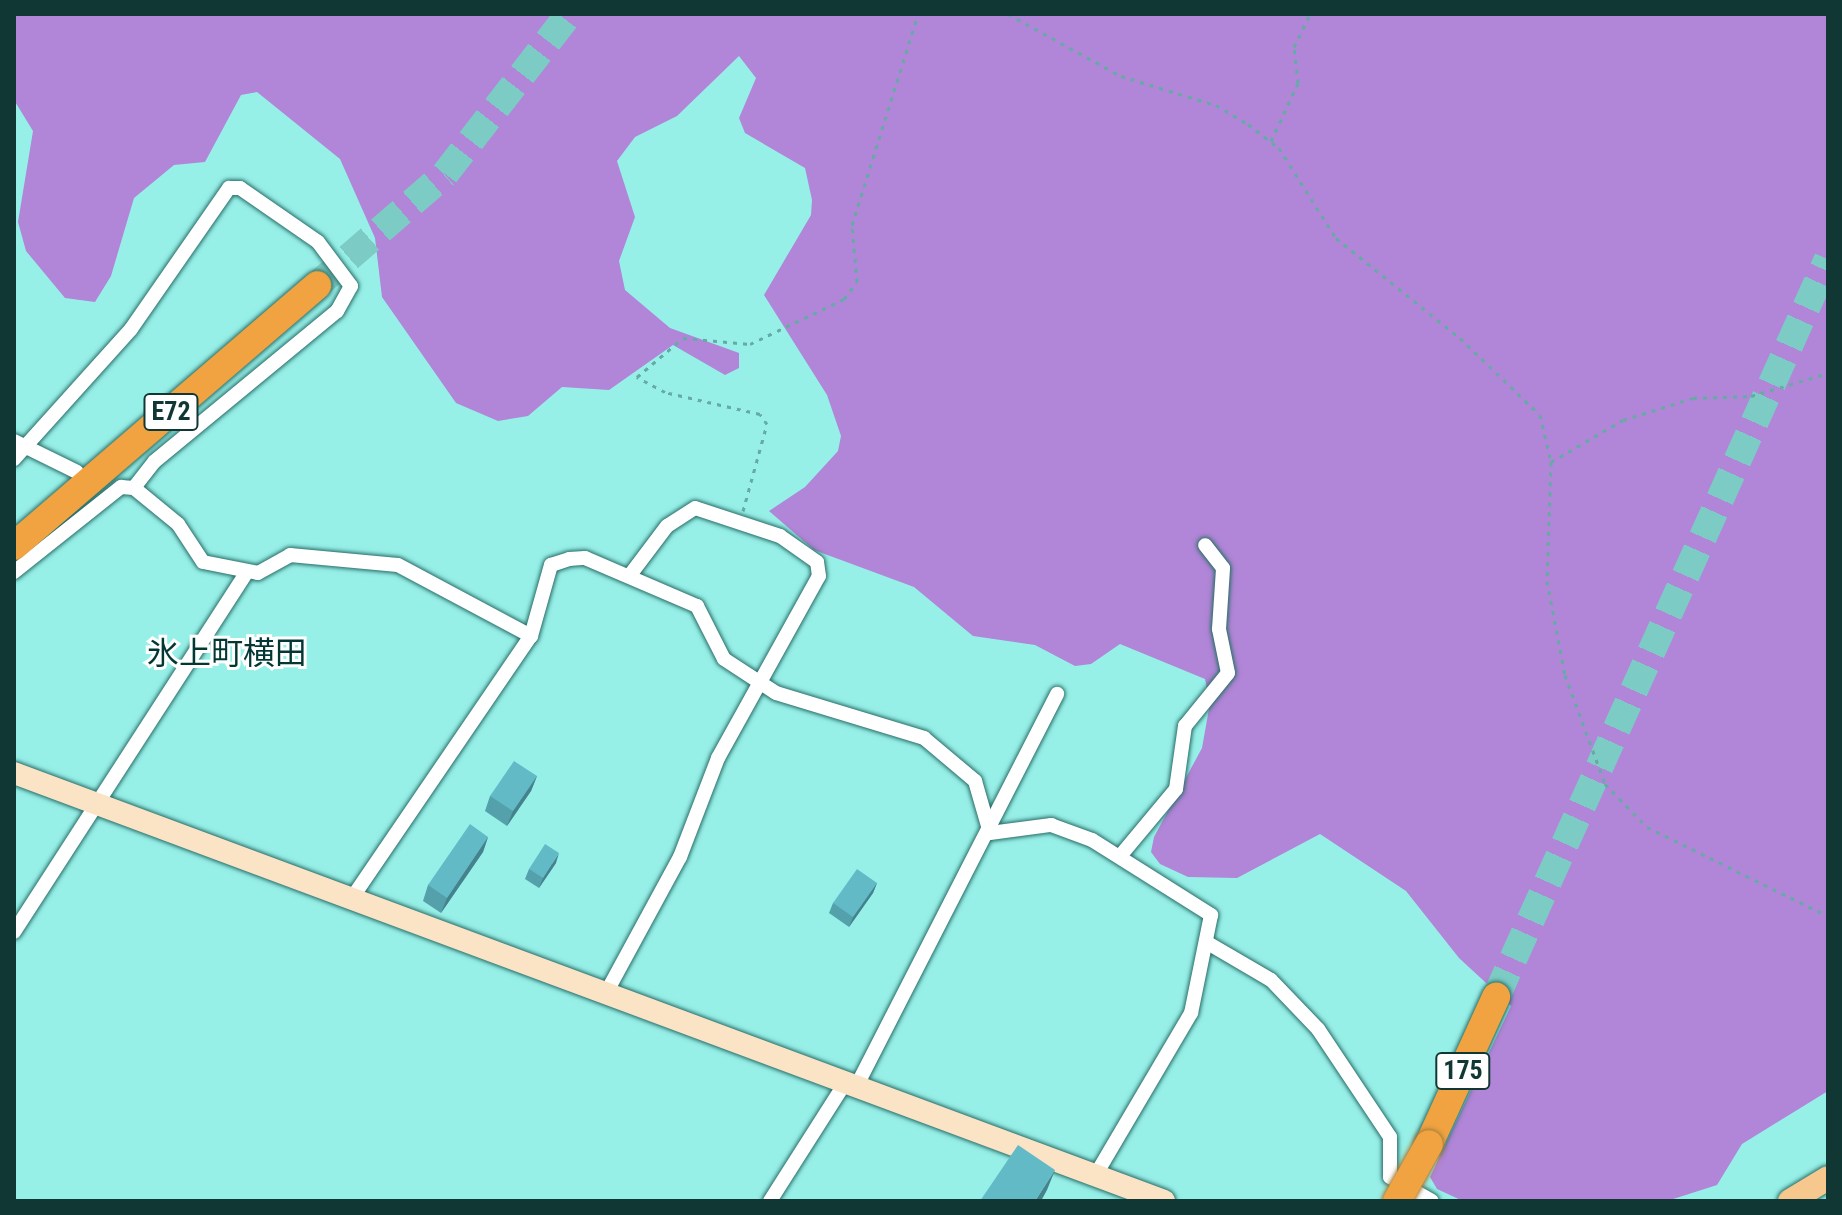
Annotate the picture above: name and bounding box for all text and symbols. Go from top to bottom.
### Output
road number: E72 [143,390,199,434]
district label: 氷上町横田 [147,634,307,672]
road number: 175 [1435,1049,1491,1093]

